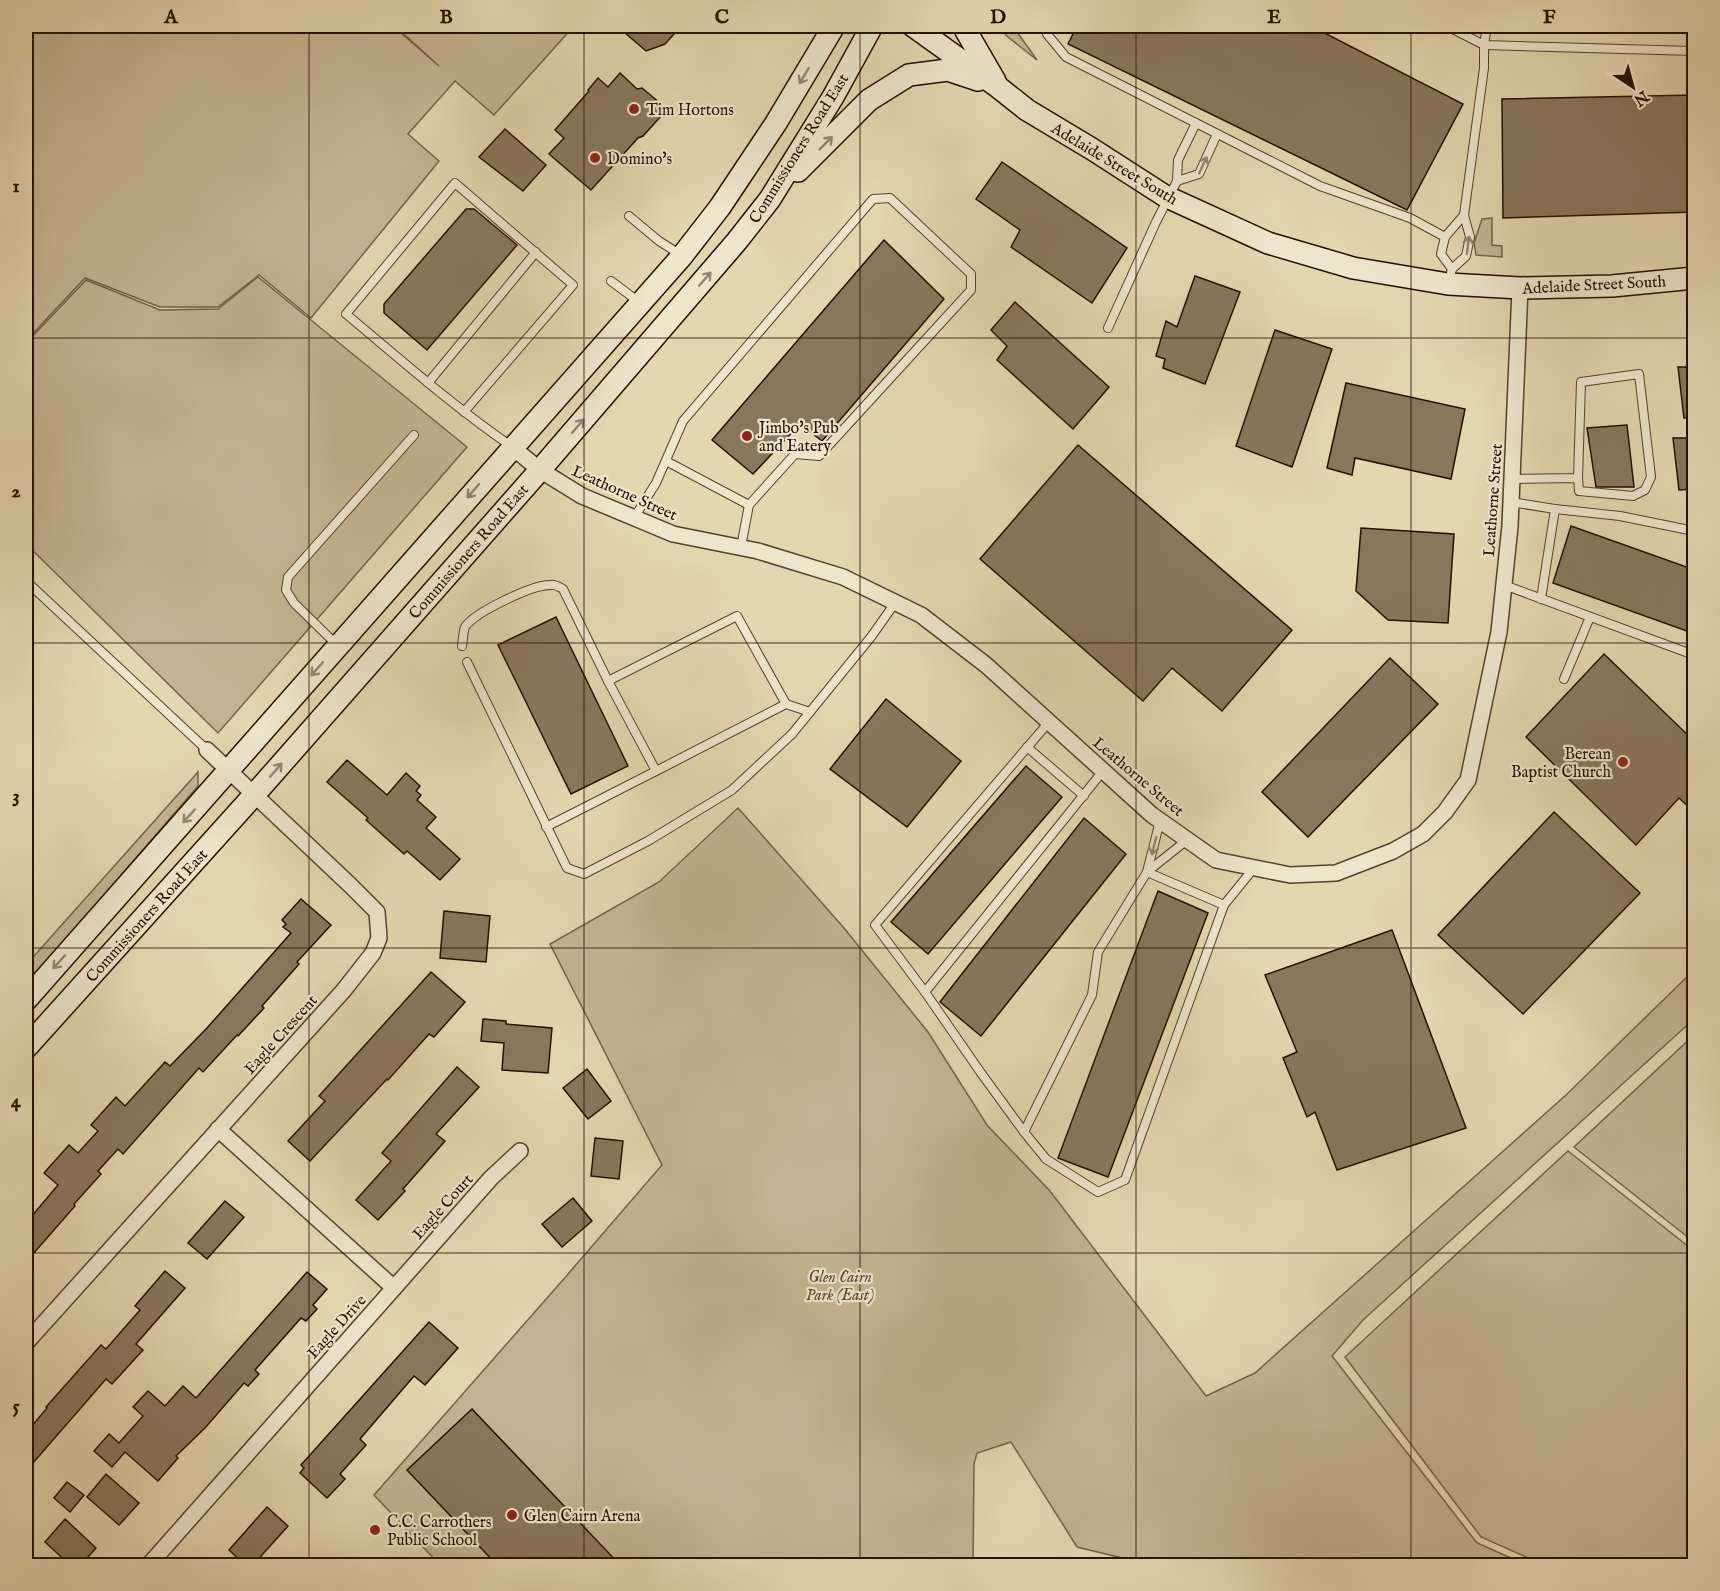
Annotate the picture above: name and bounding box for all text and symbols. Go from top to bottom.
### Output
text: A [163,5,179,30]
text: B [439,5,453,30]
text: C [715,5,729,30]
text: D [990,5,1006,30]
text: E [1267,5,1281,30]
text: F [1543,5,1556,30]
north arrow [1603,57,1663,117]
one-way arrow [797,67,809,84]
street label: Commissioners Road East [745,70,854,228]
text: N [1629,85,1653,110]
place label: Tim Hortons [646,101,734,121]
marker: Tim Hortons [627,102,641,116]
street label: Adelaide Street South [1046,119,1181,211]
one-way arrow [818,135,833,150]
place label: Domino's [607,150,673,170]
marker: Domino's [588,151,602,165]
one-way arrow [1198,156,1210,174]
text: 1 [12,174,20,199]
one-way arrow [1462,235,1473,255]
one-way arrow [698,271,712,286]
street label: Adelaide Street South [1521,272,1667,300]
one-way arrow [571,419,585,434]
place label: Jimbo's Pub and Eatery [757,419,839,457]
marker: Jimbo's Pub and Eatery [740,429,754,443]
street label: Leathorne Street [1480,442,1508,557]
street label: Leathorne Street [568,462,680,526]
text: 2 [11,479,21,504]
street label: Commissioners Road East [405,480,534,624]
one-way arrow [466,483,480,498]
one-way arrow [310,661,324,676]
street label: Leathorne Street [1088,733,1188,822]
place label: Berean Baptist Church [1511,745,1611,783]
marker: Berean Baptist Church [1616,755,1630,769]
one-way arrow [269,763,283,778]
text: 3 [12,784,20,809]
one-way arrow [182,808,196,823]
one-way arrow [1147,837,1159,856]
street label: Commissioners Road East [82,845,213,987]
one-way arrow [52,954,66,969]
street label: Eagle Crescent [241,991,323,1079]
text: 4 [11,1089,22,1114]
street label: Eagle Court [409,1170,479,1244]
park label: Glen Cairn Park (East) [806,1268,874,1306]
street label: Eagle Drive [304,1291,371,1363]
text: 5 [12,1394,20,1419]
place label: Glen Cairn Arena [524,1507,640,1527]
marker: Glen Cairn Arena [505,1508,519,1522]
place label: C.C. Carrothers Public School [387,1513,492,1551]
marker: C.C. Carrothers Public School [368,1523,382,1537]

